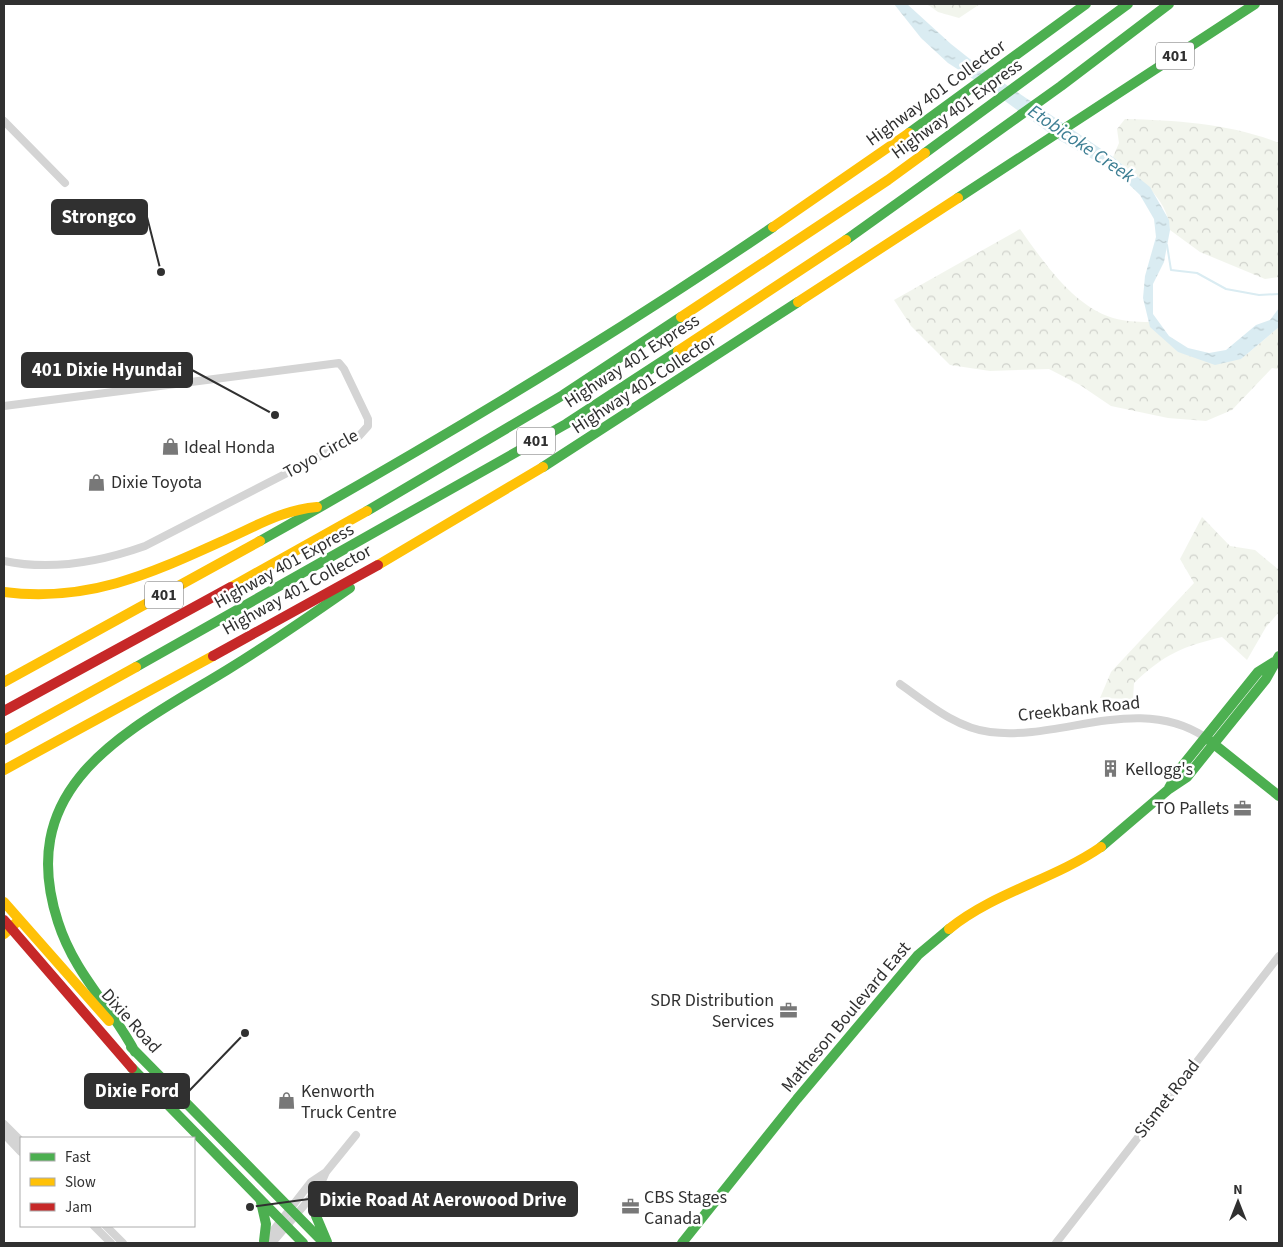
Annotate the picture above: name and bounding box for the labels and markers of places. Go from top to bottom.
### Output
callout: Strongco [52,200,147,234]
callout: 401 Dixie Hyundai [22,353,192,387]
place label: Ideal Honda [184,435,275,460]
shop icon: Ideal Honda [160,437,180,457]
place label: Dixie Toyota [111,470,202,495]
shop icon: Dixie Toyota [87,472,107,492]
place label: Kellogg's [1125,757,1193,782]
building icon: Kellogg's [1101,759,1121,779]
place label: TO Pallets [1154,796,1229,821]
office icon: TO Pallets [1233,798,1253,818]
place label: SDR Distribution Services [650,988,774,1034]
office icon: SDR Distribution Services [778,1000,798,1020]
callout: Dixie Ford [85,1074,189,1108]
place label: Kenworth Truck Centre [301,1079,397,1125]
shop icon: Kenworth Truck Centre [277,1091,297,1111]
callout: Dixie Road At Aerowood Drive [309,1182,577,1216]
place label: CBS Stages Canada [644,1185,727,1231]
office icon: CBS Stages Canada [620,1197,640,1217]

